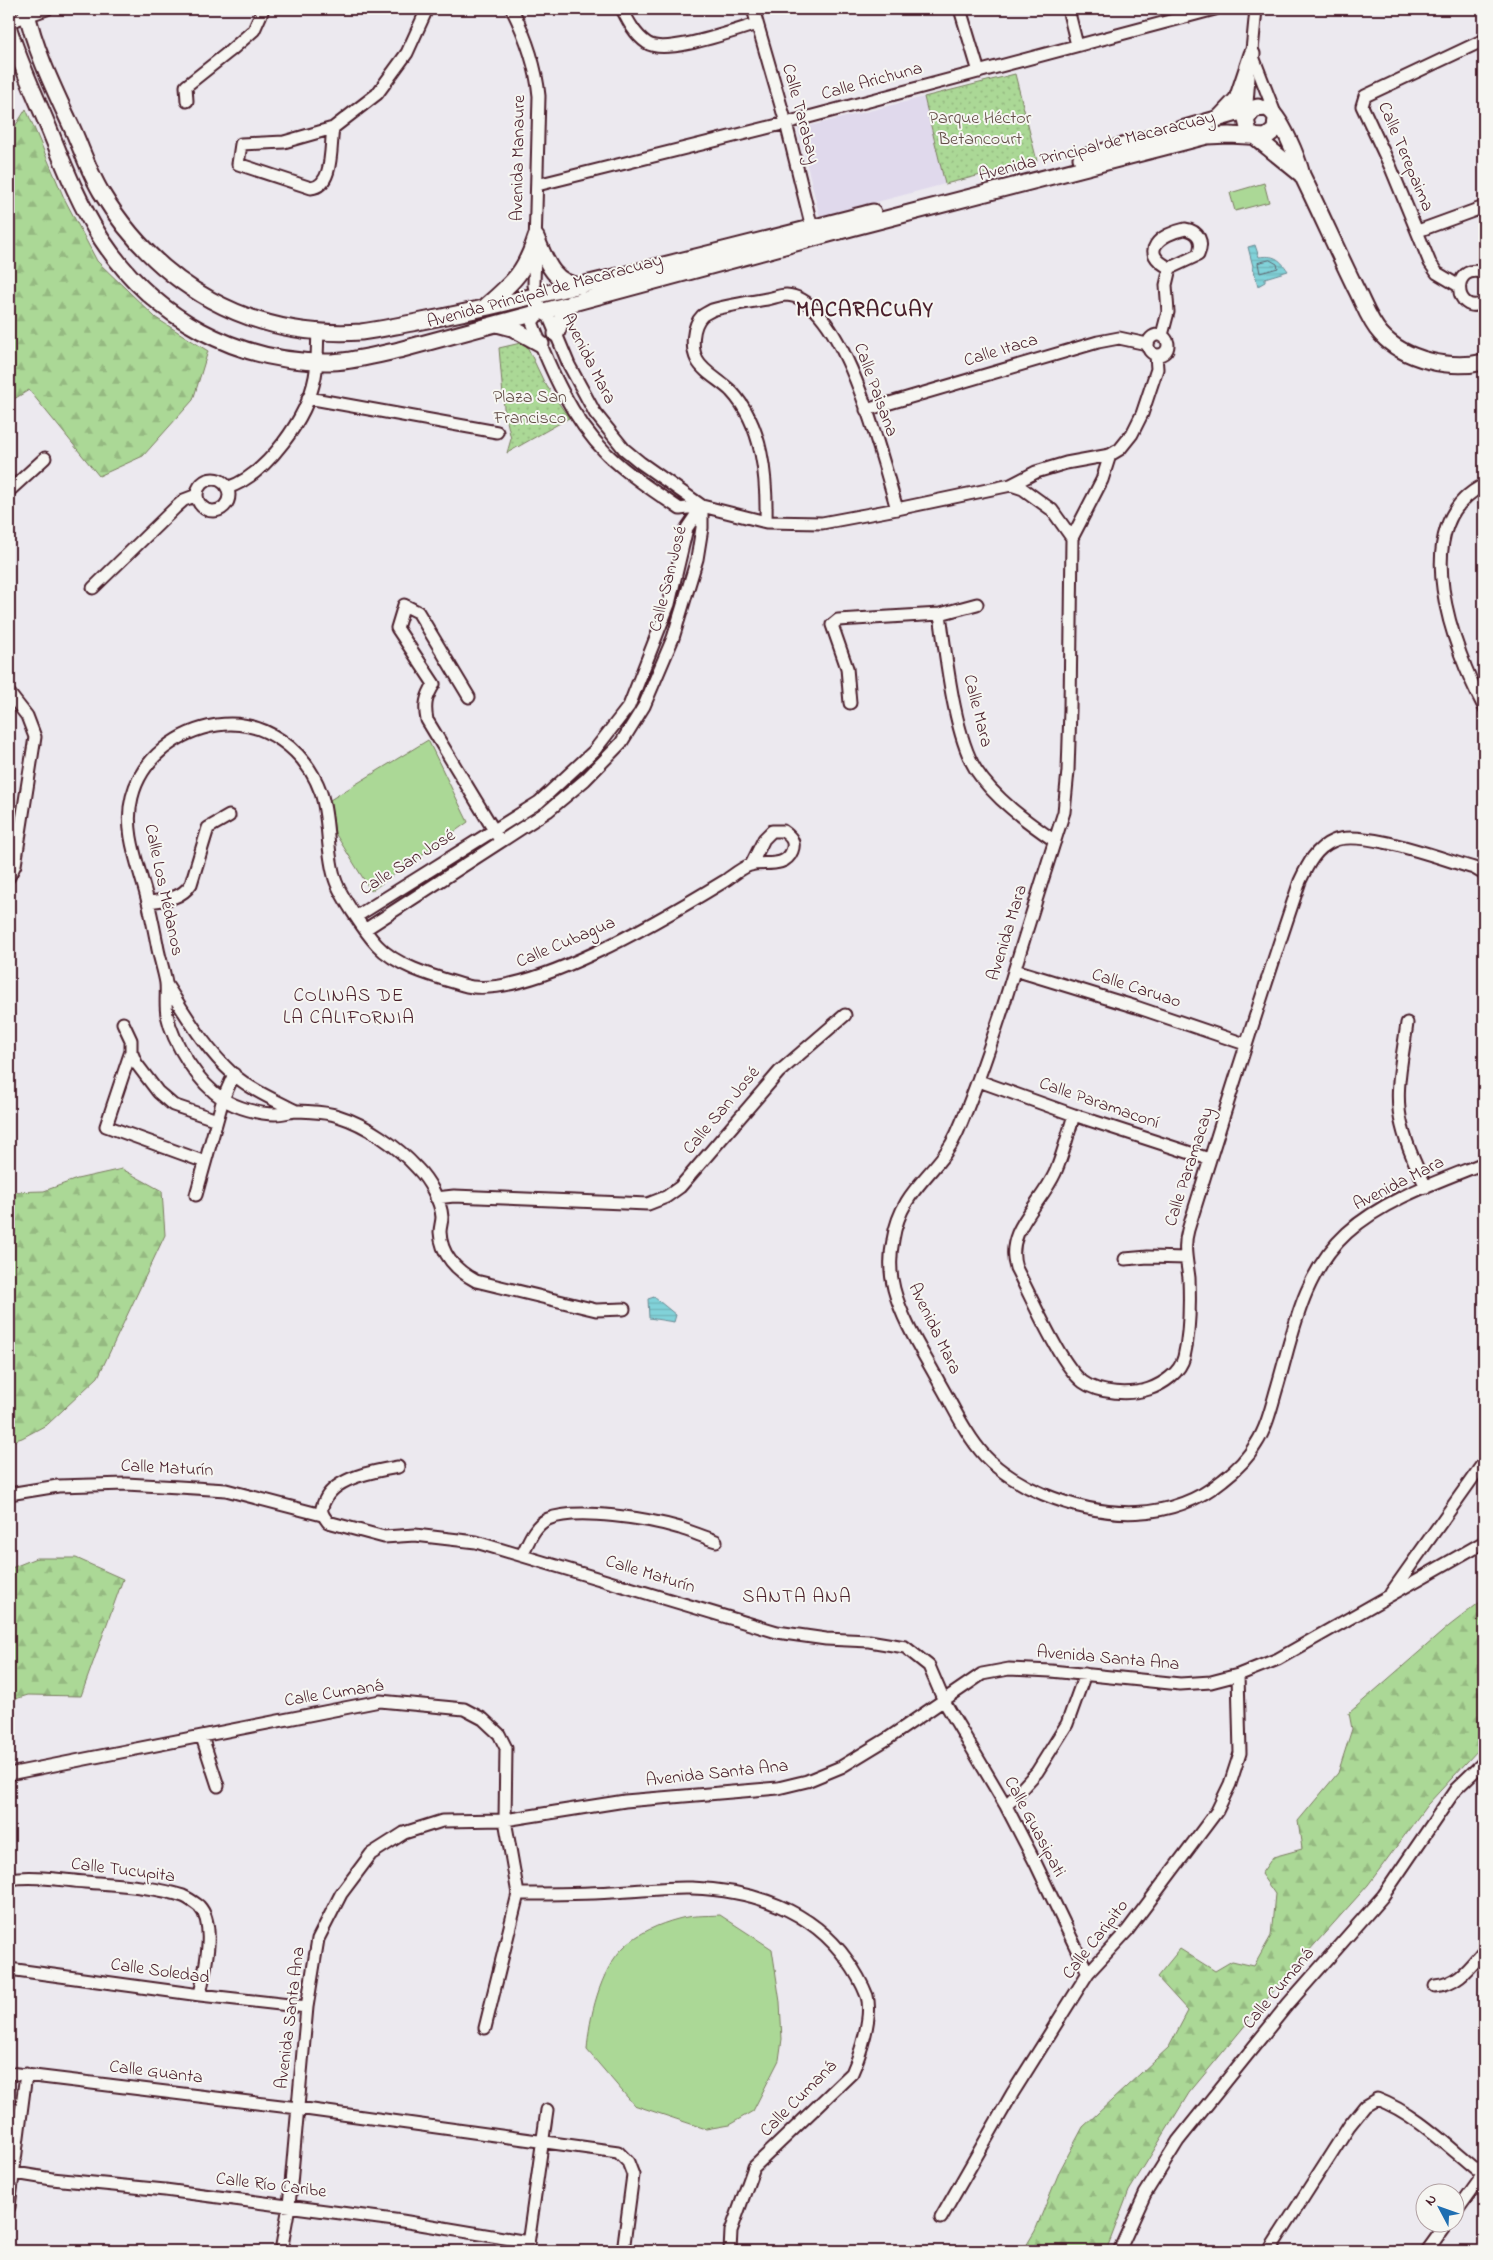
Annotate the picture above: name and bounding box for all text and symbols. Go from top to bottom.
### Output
street label: Calle Arichuna [819,56,925,108]
street label: Calle Tarabay [774,61,826,167]
street label: Avenida Manaure [505,94,533,221]
street label: Calle Terepaima [1370,98,1440,216]
street label: Avenida Principal de Macaracuay [976,105,1218,189]
park label: Parque Héctor Betancourt [929,106,1032,153]
street label: Avenida Principal de Macaracuay [424,248,666,336]
district label: MACARACUAY [796,295,934,327]
street label: Avenida Mara [554,309,622,409]
street label: Calle Itaca [961,327,1041,375]
street label: Calle Paisana [846,340,904,440]
park label: Plaza San Francisco [493,385,567,432]
street label: Calle San José [643,522,695,635]
street label: Calle Mara [955,672,999,750]
street label: Calle Los Médanos [136,822,190,958]
street label: Calle San José [355,823,462,903]
street label: Avenida Mara [981,882,1035,984]
street label: Calle Cubagua [512,910,620,977]
street label: Calle Caruao [1088,962,1184,1016]
district label: COLINAS DE LA CALIFORNIA [283,983,415,1032]
street label: Calle San José [677,1060,767,1161]
street label: Calle Paramaconí [1035,1071,1163,1137]
street label: Calle Paramacay [1158,1104,1222,1230]
street label: Avenida Mara [1349,1150,1449,1218]
street label: Avenida Mara [901,1279,967,1379]
street label: Calle Maturín [120,1454,214,1484]
street label: Calle Maturín [602,1549,698,1601]
district label: SANTA ANA [742,1584,852,1611]
street label: Avenida Santa Ana [1036,1640,1180,1678]
street label: Calle Cumaná [283,1673,385,1715]
street label: Avenida Santa Ana [644,1754,790,1794]
street label: Calle Guasipati [997,1772,1071,1882]
street label: Calle Tucupita [69,1852,177,1890]
street label: Calle Caripito [1056,1895,1136,1985]
street label: Calle Cumaná [1237,1942,1321,2036]
street label: Avenida Santa Ana [269,1945,313,2091]
street label: Calle Soledad [109,1952,211,1992]
street label: Calle Guanta [108,2054,204,2092]
street label: Calle Cumaná [754,2054,844,2144]
street label: Calle Río Caribe [214,2166,329,2206]
north arrow [1416,2182,1466,2232]
text: N [1420,2190,1442,2211]

